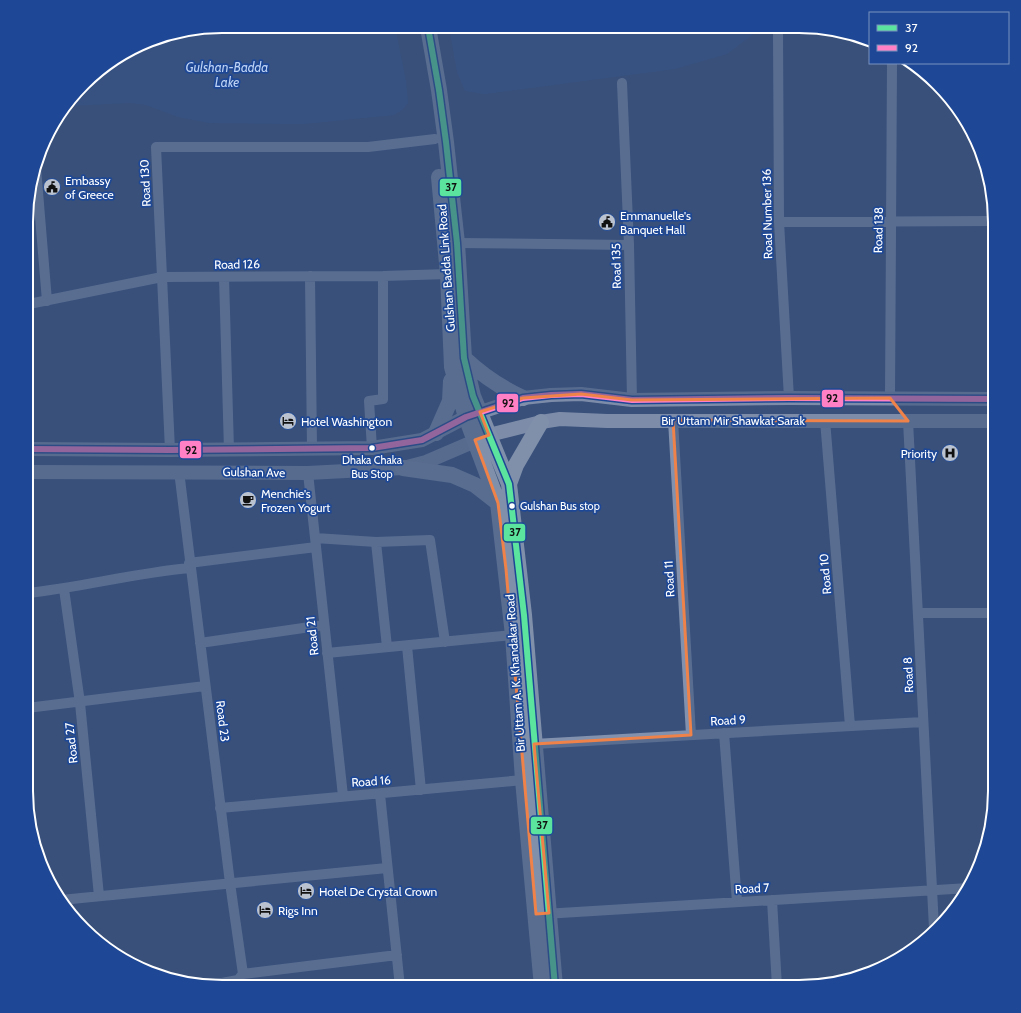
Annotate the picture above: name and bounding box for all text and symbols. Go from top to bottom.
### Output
legend [869,12,1009,64]
text: 37 [905,20,918,35]
text: 92 [905,40,918,55]
water label: Gulshan-Badda Lake [186,59,268,90]
street label: Road 130 [136,159,154,207]
street label: Road Number 136 [759,169,775,259]
place label: Embassy of Greece [65,173,114,202]
public building icon: Embassy of Greece [42,177,62,197]
line badge: 37 [439,178,462,197]
text: 37 [445,180,457,194]
street label: Gulshan Badda Link Road [434,204,458,332]
street label: Road 138 [870,207,886,253]
place label: Emmanuelle's Banquet Hall [620,208,691,237]
public building icon: Emmanuelle's Banquet Hall [597,212,617,232]
street label: Road 135 [608,243,624,289]
street label: Road 126 [214,256,260,272]
line badge: 92 [821,389,844,408]
text: 92 [826,391,838,405]
line badge: 92 [496,393,519,413]
text: 92 [502,396,514,410]
hotel icon: Hotel Washington [278,411,298,431]
street label: Bir Uttam Mir Shawkat Sarak [661,413,805,428]
place label: Hotel Washington [301,414,392,429]
line badge: 92 [179,440,202,459]
text: 92 [185,443,197,457]
marker: Dhaka Chaka Bus Stop [367,443,377,453]
hospital icon: Priority [940,443,960,463]
place label: Priority [901,446,937,461]
place label: Dhaka Chaka Bus Stop [342,453,403,481]
street label: Gulshan Ave [223,464,285,480]
place label: Menchie's Frozen Yogurt [261,486,330,515]
cafe icon: Menchie's Frozen Yogurt [238,490,258,510]
place label: Gulshan Bus stop [520,499,600,513]
marker: Gulshan Bus stop [507,501,517,511]
line badge: 37 [503,523,526,542]
text: 37 [509,525,521,539]
street label: Road 10 [816,553,834,595]
street label: Road 11 [661,560,677,598]
street label: Bir Uttam A. K. Khandakar Road [502,594,528,752]
street label: Road 21 [303,616,321,656]
street label: Road 8 [900,657,916,693]
street label: Road 23 [213,699,233,743]
street label: Road 9 [710,712,746,728]
street label: Road 27 [61,722,81,764]
street label: Road 16 [351,772,391,790]
line badge: 37 [530,816,553,835]
text: 37 [536,818,548,832]
street label: Road 7 [734,880,770,896]
hotel icon: Hotel De Crystal Crown [296,881,316,901]
place label: Hotel De Crystal Crown [319,884,438,899]
hotel icon: Rigs Inn [255,900,275,920]
place label: Rigs Inn [278,903,318,918]

